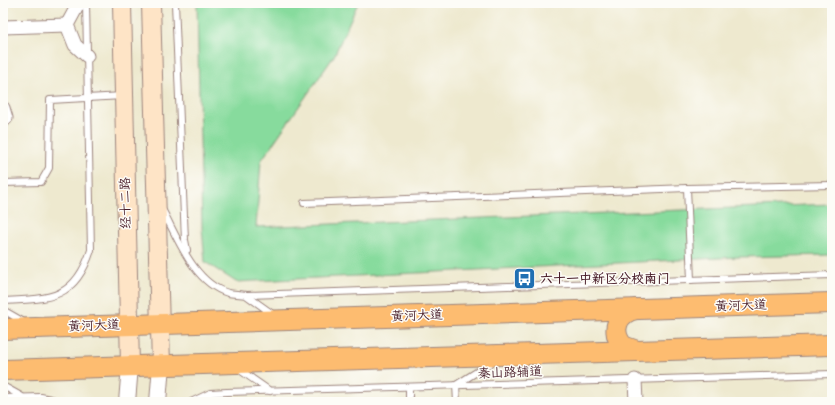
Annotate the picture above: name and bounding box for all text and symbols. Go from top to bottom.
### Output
street label: 经十二路 [117,177,135,229]
bus stop icon: 六十一中新区分校南门 [511,266,537,292]
place label: 六十一中新区分校南门 [540,271,670,288]
street label: 黄河大道 [715,297,767,315]
street label: 黄河大道 [391,307,443,325]
street label: 黄河大道 [68,317,120,335]
street label: 秦山路辅道 [477,363,543,383]

